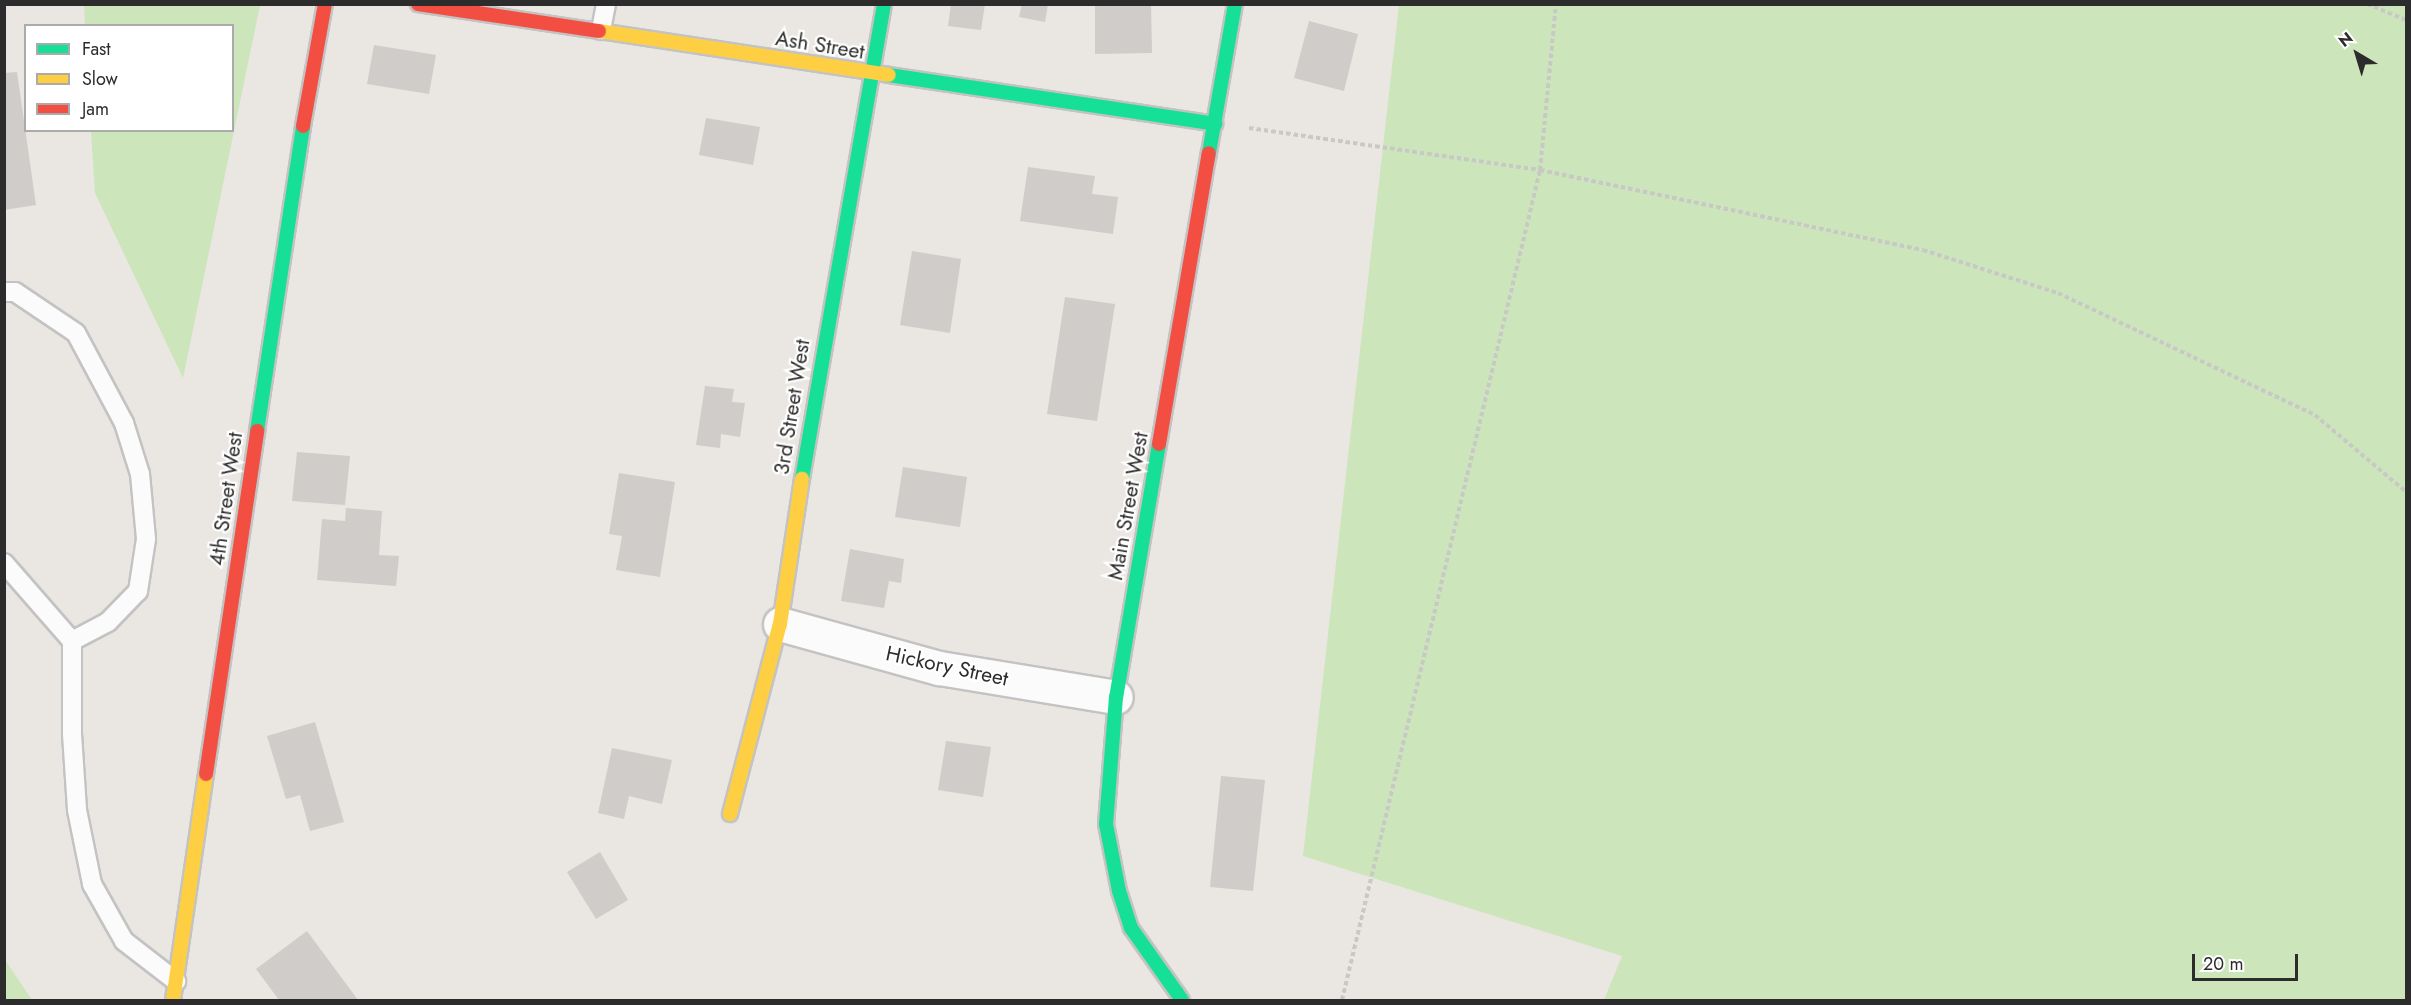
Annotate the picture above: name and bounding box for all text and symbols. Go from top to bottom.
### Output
legend [24,24,234,132]
north arrow [2327,24,2387,84]
street label: Ash Street [774,26,866,64]
text: N [2334,26,2358,52]
text: Fast [82,36,111,62]
text: Slow [82,66,118,92]
text: Jam [82,96,109,122]
street label: 3rd Street West [769,337,815,477]
street label: Main Street West [1103,430,1153,582]
street label: 4th Street West [204,431,248,567]
street label: Hickory Street [884,641,1010,691]
scale bar [2195,942,2302,980]
text: 20 m [2203,951,2243,977]

